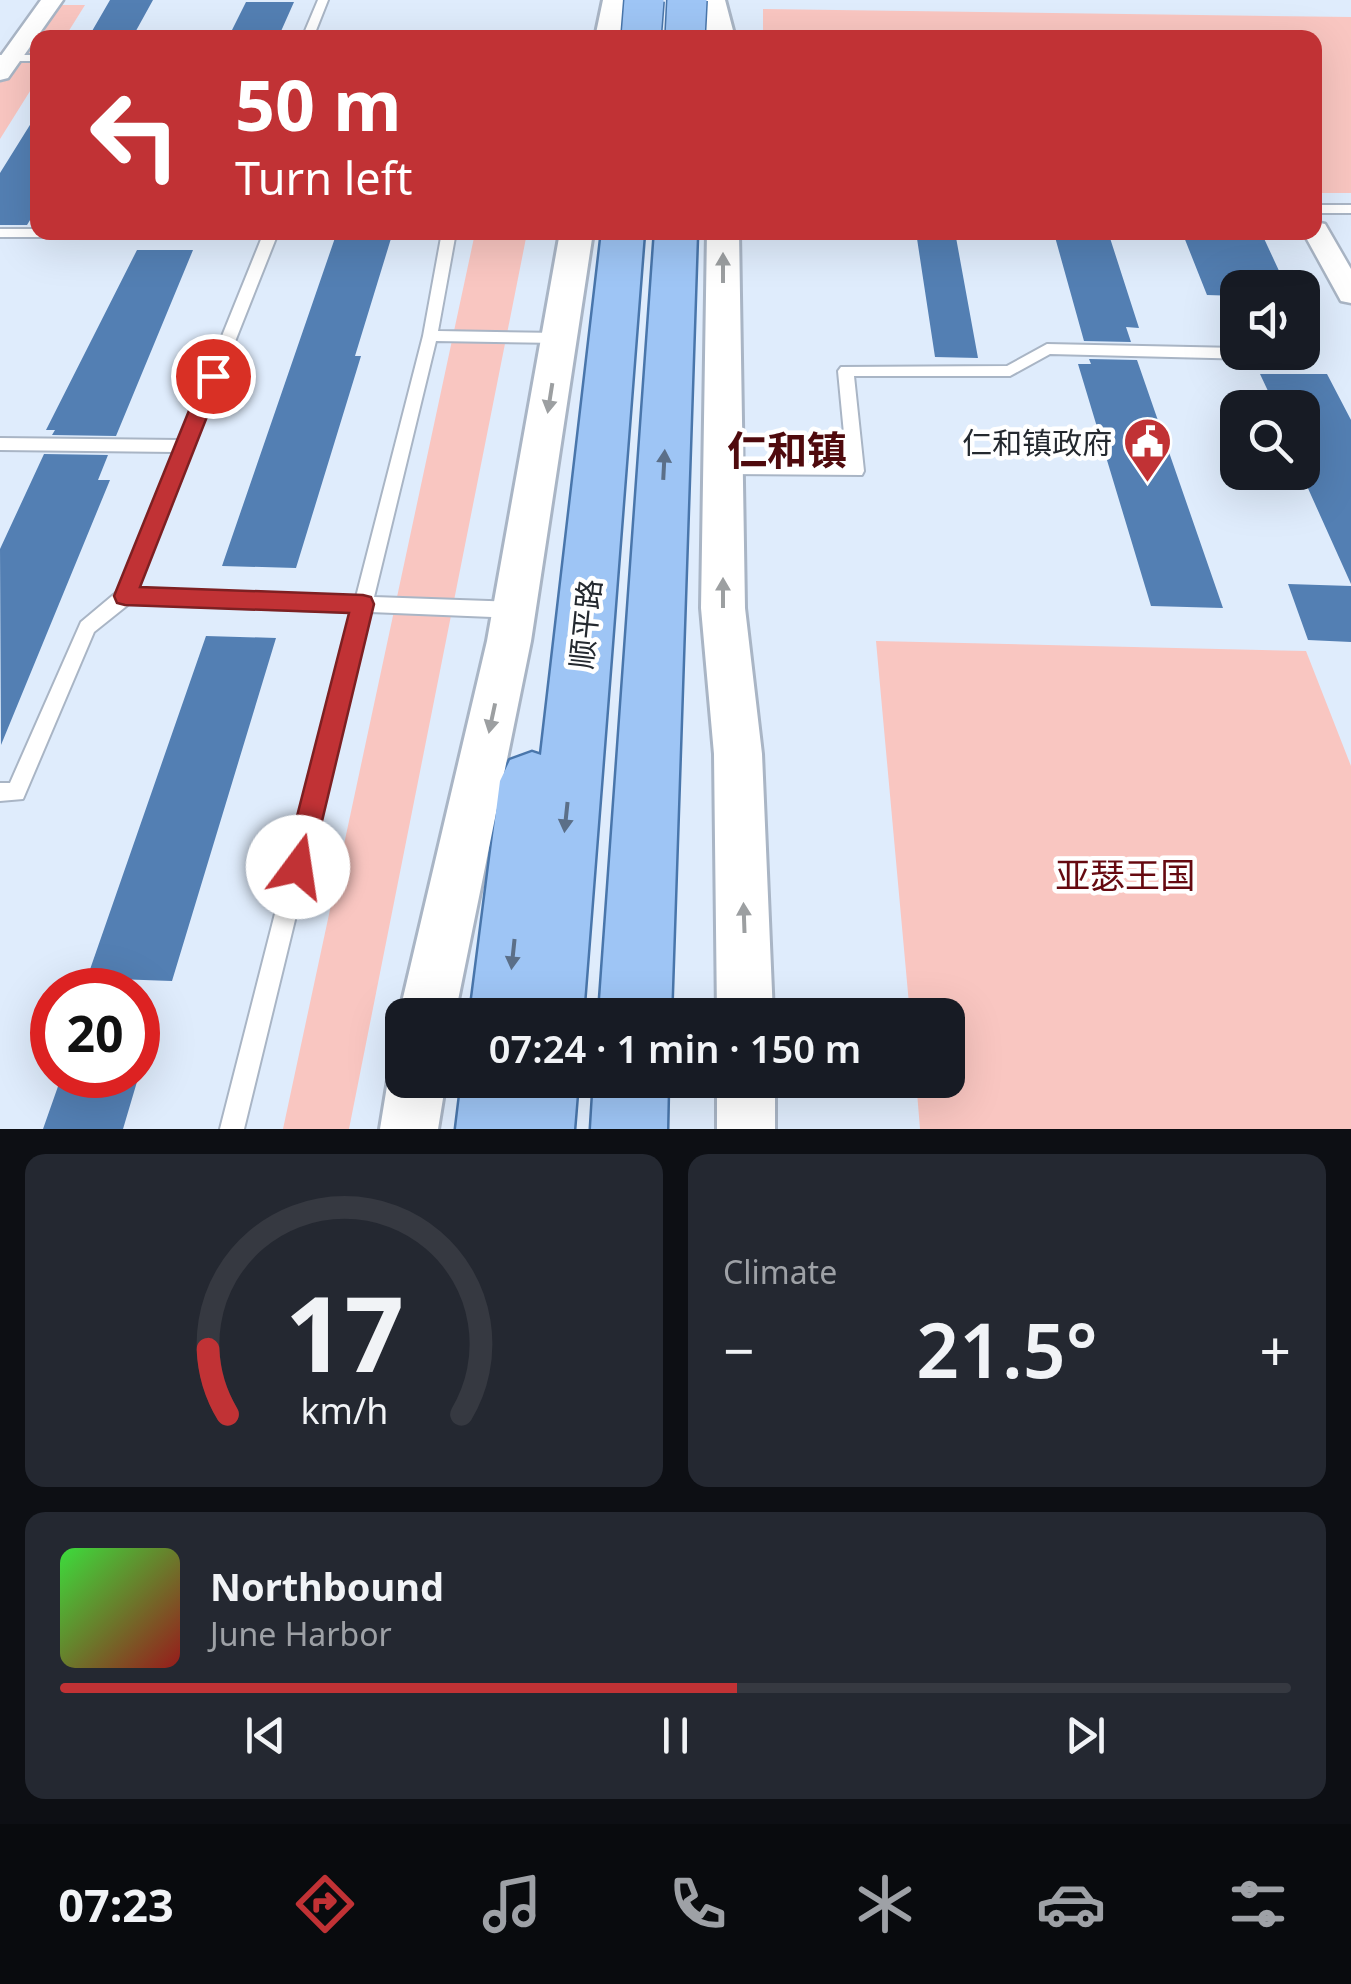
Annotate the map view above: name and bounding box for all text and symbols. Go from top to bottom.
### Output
text: 50 m [235,56,402,152]
icon: left [70,70,200,200]
text: Turn left [235,147,412,208]
one-way arrow [715,252,731,284]
map controls [1220,270,1320,490]
button: sound [1220,270,1320,370]
pin [171,334,256,419]
icon: arrive [186,349,241,404]
one-way arrow [542,382,557,414]
button: search [1220,390,1320,490]
public building icon: 仁和镇政府 [1121,416,1173,484]
district label: 仁和镇 [727,422,847,477]
place label: 仁和镇政府 [962,422,1112,463]
one-way arrow [656,448,672,480]
street label: 顺平路 [560,577,610,671]
one-way arrow [715,577,731,609]
one-way arrow [484,702,500,733]
one-way arrow [558,802,574,834]
position arrow [246,815,350,919]
park label: 亚瑟王国 [1055,851,1195,898]
one-way arrow [735,901,751,933]
one-way arrow [505,939,521,971]
speed limit sign: 20 [30,968,160,1098]
text: 07:24 · 1 min · 150 m [489,1022,861,1074]
text: Climate [723,1250,837,1293]
text: 17 [285,1261,403,1402]
text: 21.5° [916,1298,1098,1400]
text: − [723,1312,754,1387]
text: + [1260,1312,1291,1387]
text: km/h [300,1386,388,1434]
text: Northbound [210,1560,444,1612]
text: June Harbor [210,1612,392,1655]
icon: previous [238,1708,293,1763]
icon: pause [648,1708,703,1763]
icon: next [1058,1708,1113,1763]
icon: directions [290,1869,360,1939]
icon: music [477,1869,547,1939]
icon: phone [663,1869,733,1939]
icon: climate [850,1869,920,1939]
icon: car [1036,1869,1106,1939]
icon: filters [1223,1869,1293,1939]
text: 07:23 [58,1874,174,1935]

